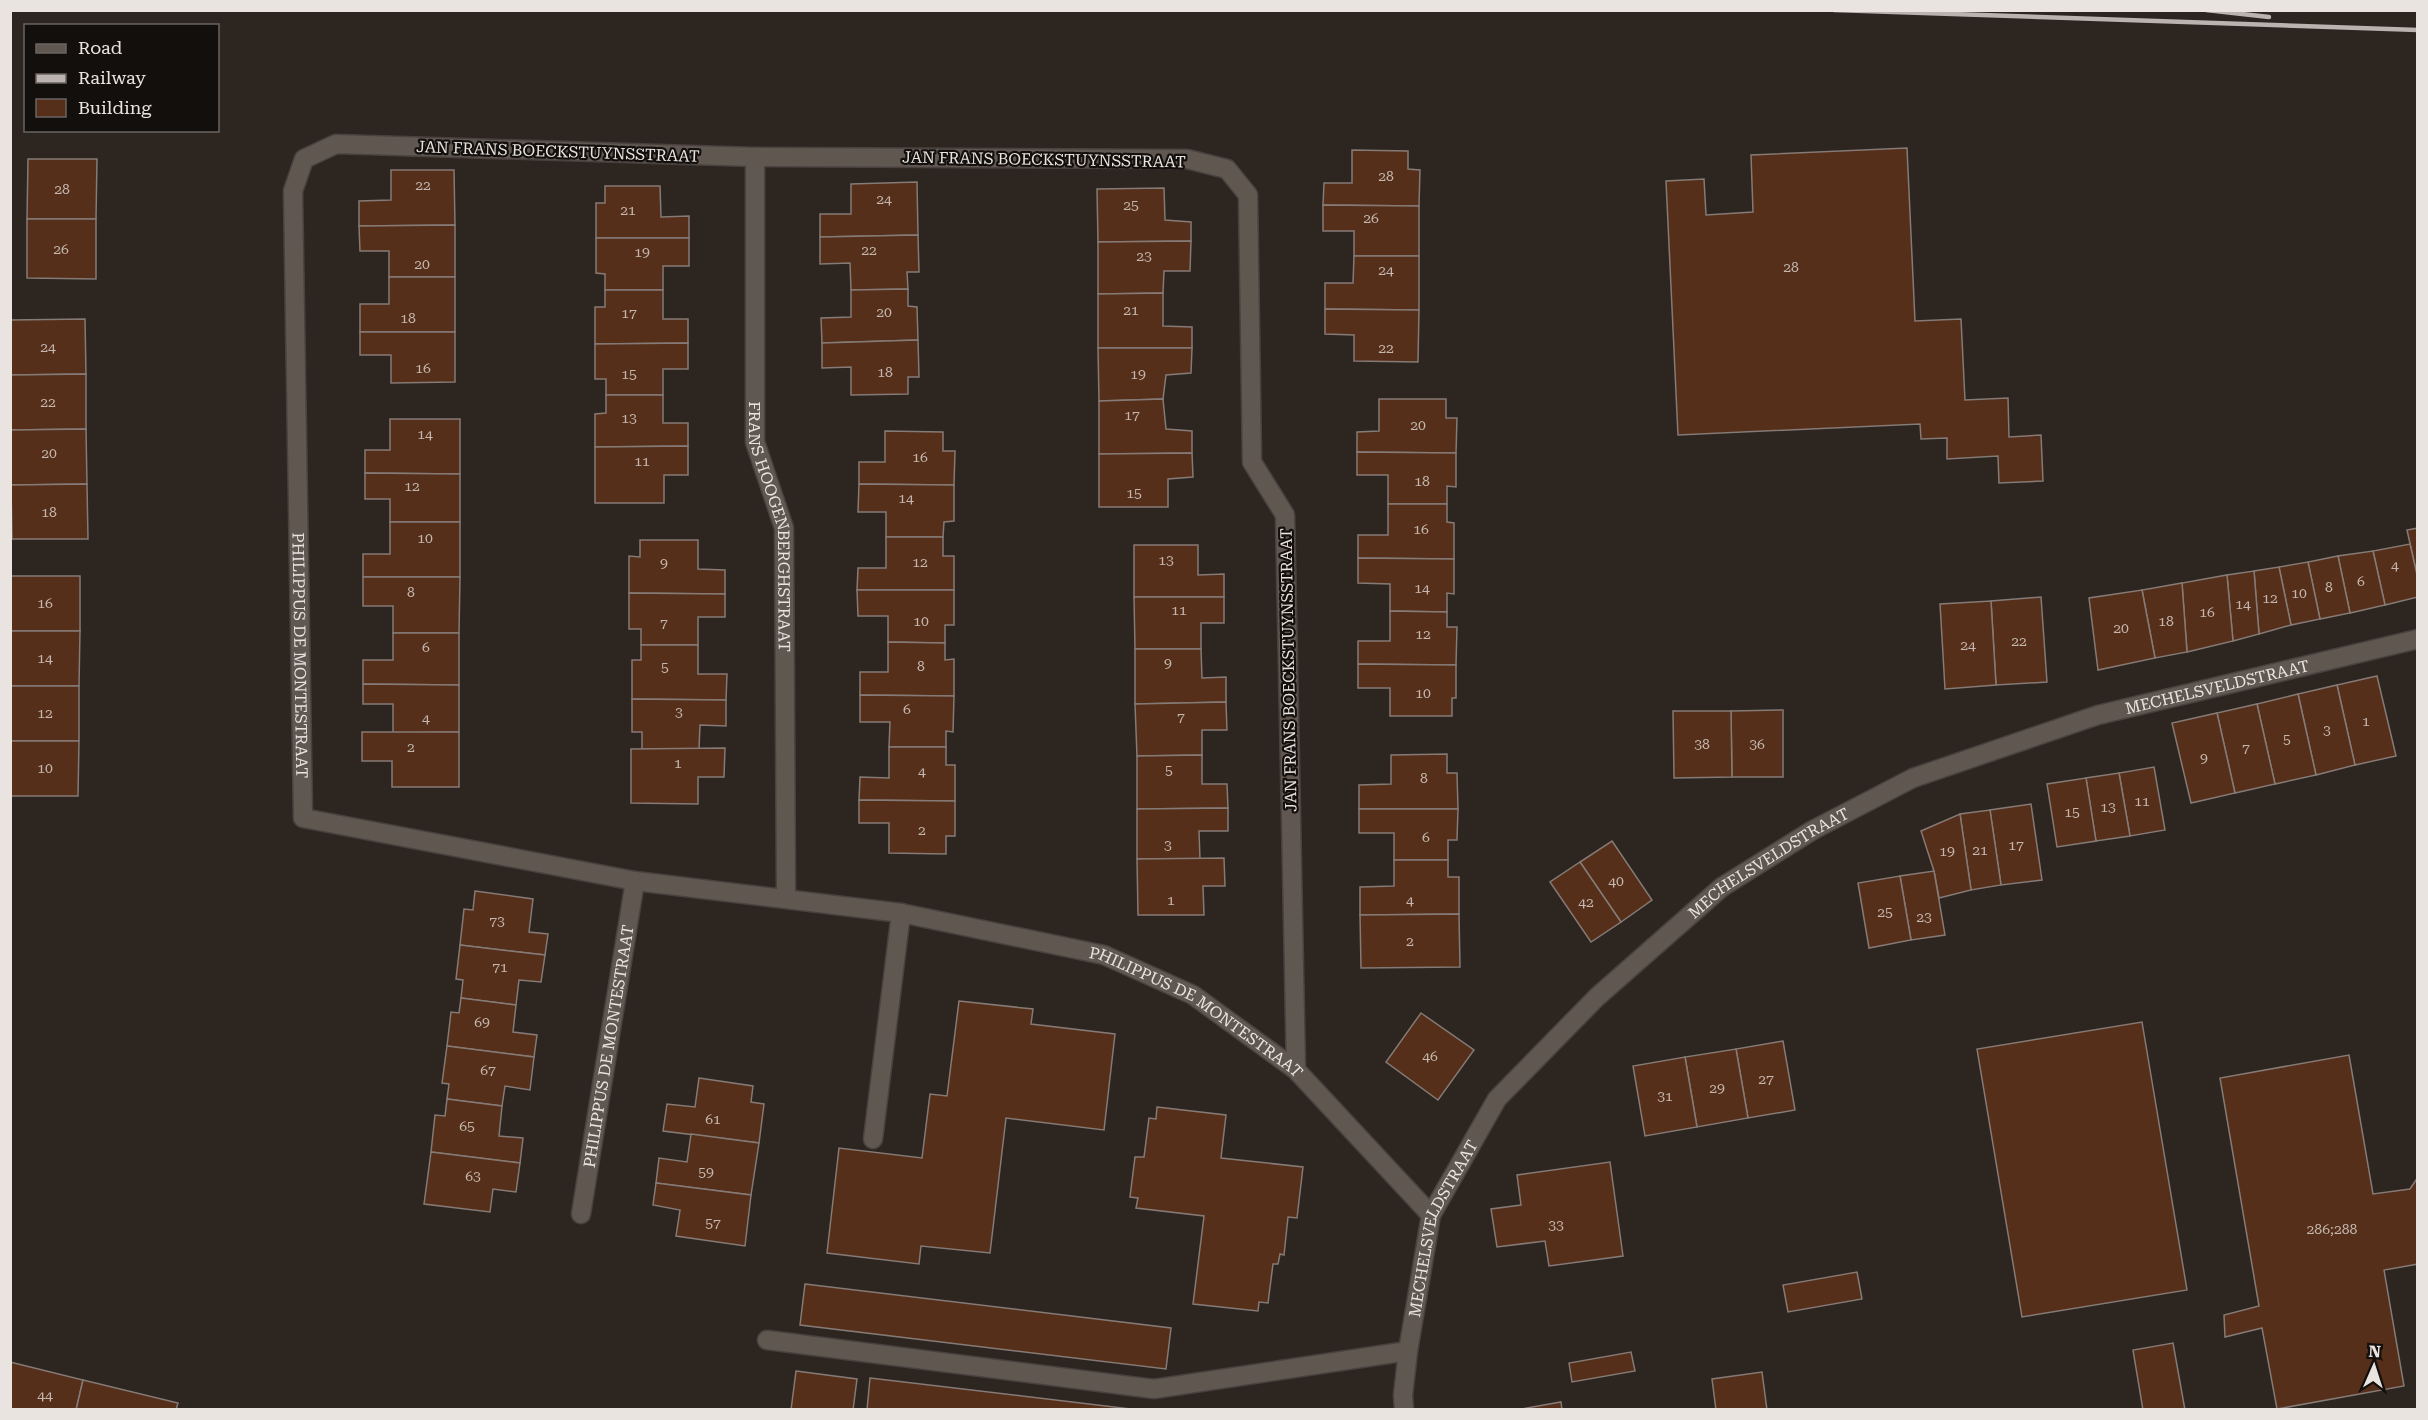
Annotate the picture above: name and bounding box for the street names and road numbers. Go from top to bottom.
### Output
street label: JAN FRANS BOECKSTUYNSSTRAAT [416,137,700,166]
street label: JAN FRANS BOECKSTUYNSSTRAAT [902,148,1186,171]
street label: FRANS HOOGENBERGHSTRAAT [745,401,794,652]
street label: JAN FRANS BOECKSTUYNSSTRAAT [1277,528,1300,812]
street label: PHILIPPUS DE MONTESTRAAT [288,532,311,779]
street label: MECHELSVELDSTRAAT [2123,656,2311,718]
street label: MECHELSVELDSTRAAT [1684,804,1852,922]
street label: PHILIPPUS DE MONTESTRAAT [580,923,638,1169]
street label: PHILIPPUS DE MONTESTRAAT [1088,943,1307,1081]
street label: MECHELSVELDSTRAAT [1405,1136,1482,1319]

